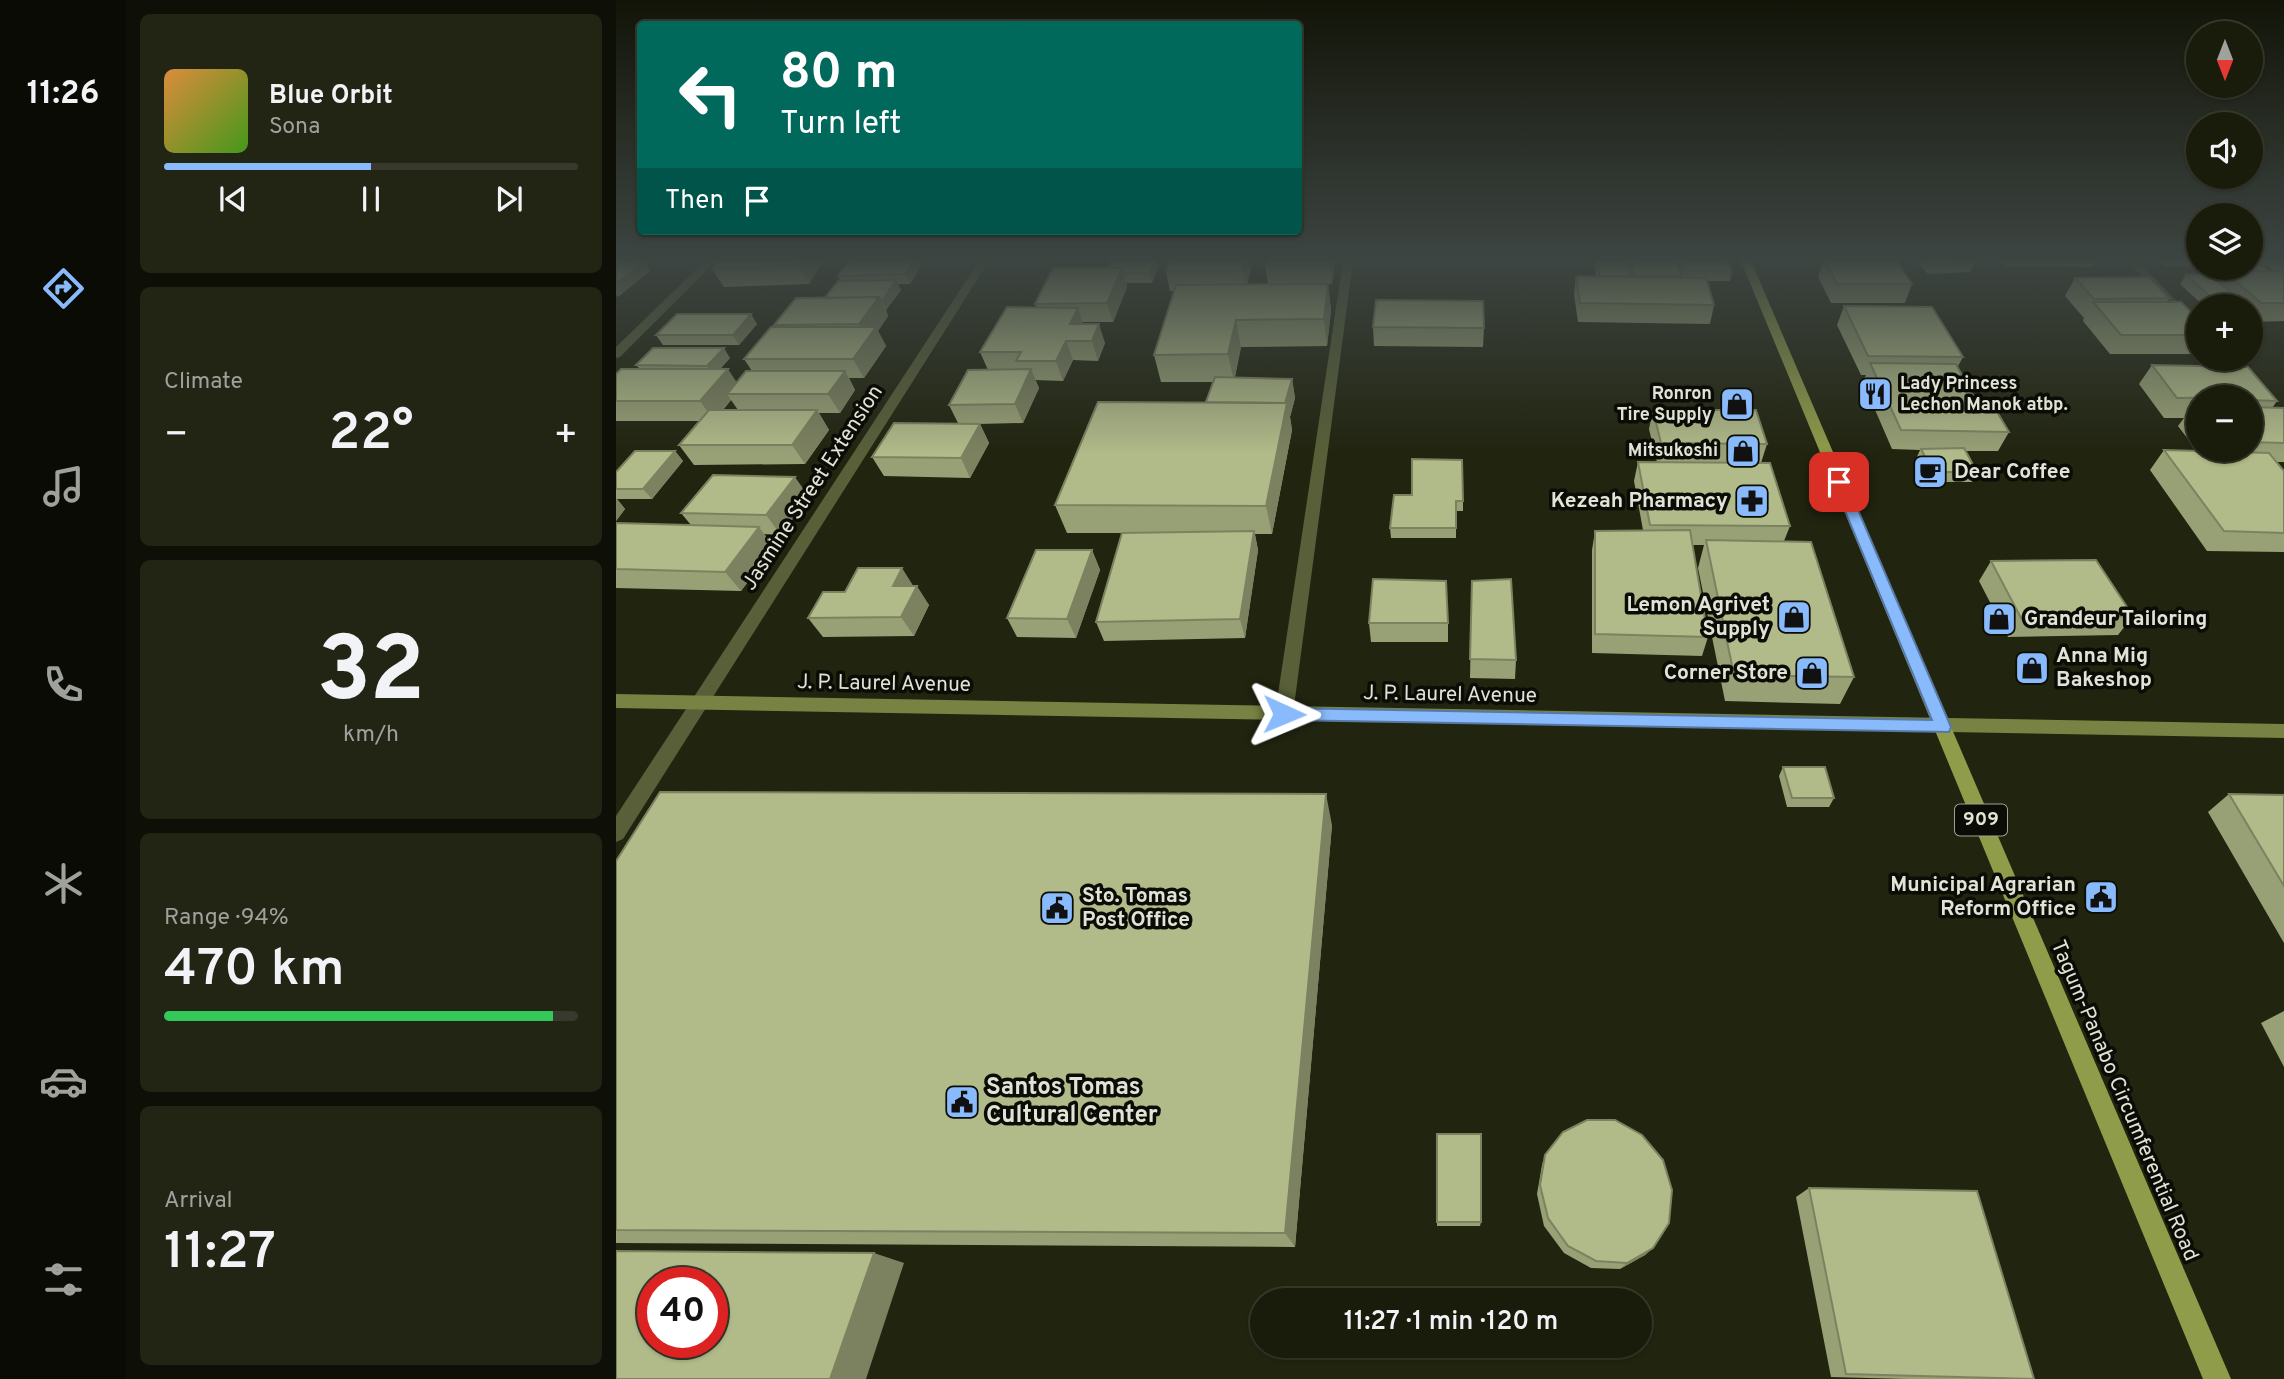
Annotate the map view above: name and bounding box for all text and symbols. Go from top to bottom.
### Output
north arrow [2186,21,2263,98]
map controls [2186,21,2263,462]
text: 80 m [780,44,897,106]
icon: left [665,49,756,140]
text: 11:26 [27,75,99,115]
text: Blue Orbit [269,80,393,113]
text: Turn left [780,105,901,145]
button: sound [2186,112,2263,189]
text: Sona [269,113,320,142]
icon: previous [214,180,252,218]
icon: pause [352,180,390,218]
icon: next [490,180,528,218]
icon: arrive [738,182,776,220]
text: Then [665,185,724,218]
button: layers [2186,203,2263,280]
icon: directions [39,264,88,313]
button: + [2186,294,2263,371]
text: Climate [164,368,243,397]
place label: Lady Princess Lechon Manok atbp. [1900,373,2068,417]
restaurant icon: Lady Princess Lechon Manok atbp. [1856,375,1894,413]
street label: Jasmine Street Extension [736,380,890,596]
place label: Ronron Tire Supply [1617,383,1712,427]
shop icon: Ronron Tire Supply [1718,385,1756,423]
button: − [2186,385,2263,462]
text: 22° [328,402,414,468]
text: − [164,412,189,461]
text: + [553,412,578,461]
shop icon: Mitsukoshi [1724,432,1762,470]
place label: Mitsukoshi [1628,440,1718,463]
pin [1809,452,1869,512]
cafe icon: Dear Coffee [1911,453,1949,491]
place label: Dear Coffee [1954,459,2071,486]
icon: music [39,462,88,511]
icon: arrive [1820,463,1858,501]
pharmacy icon: Kezeah Pharmacy [1733,482,1771,520]
place label: Kezeah Pharmacy [1551,488,1728,515]
place label: Lemon Agrivet Supply [1626,592,1770,643]
shop icon: Lemon Agrivet Supply [1775,598,1813,636]
shop icon: Grandeur Tailoring [1980,600,2018,638]
place label: Grandeur Tailoring [2024,606,2207,633]
text: 32 [317,618,425,733]
place label: Anna Mig Bakeshop [2056,643,2152,694]
shop icon: Anna Mig Bakeshop [2013,649,2051,687]
shop icon: Corner Store [1793,654,1831,692]
icon: phone [39,660,88,709]
place label: Corner Store [1664,660,1788,687]
street label: J. P. Laurel Avenue [797,669,971,699]
position arrow [1247,677,1321,751]
street label: J. P. Laurel Avenue [1363,680,1537,710]
text: km/h [343,721,399,750]
road number: 909 [1955,804,2007,835]
icon: climate [39,859,88,908]
place label: Municipal Agrarian Reform Office [1890,872,2076,923]
public building icon: Municipal Agrarian Reform Office [2082,878,2120,916]
place label: Sto. Tomas Post Office [1082,883,1190,934]
public building icon: Sto. Tomas Post Office [1038,889,1076,927]
text: Range · 94% [164,904,289,933]
street label: Tagum-Panabo Circumferential Road [2044,936,2204,1266]
text: 470 km [164,938,345,1004]
icon: car [39,1057,88,1106]
place label: Santos Tomas Cultural Center [986,1073,1158,1131]
public building icon: Santos Tomas Cultural Center [943,1083,981,1121]
text: Arrival [164,1187,233,1216]
text: 11:27 [164,1221,276,1287]
icon: filters [39,1255,88,1304]
speed limit sign: 40 [637,1267,728,1358]
text: 11:27 · 1 min · 120 m [1344,1306,1558,1339]

